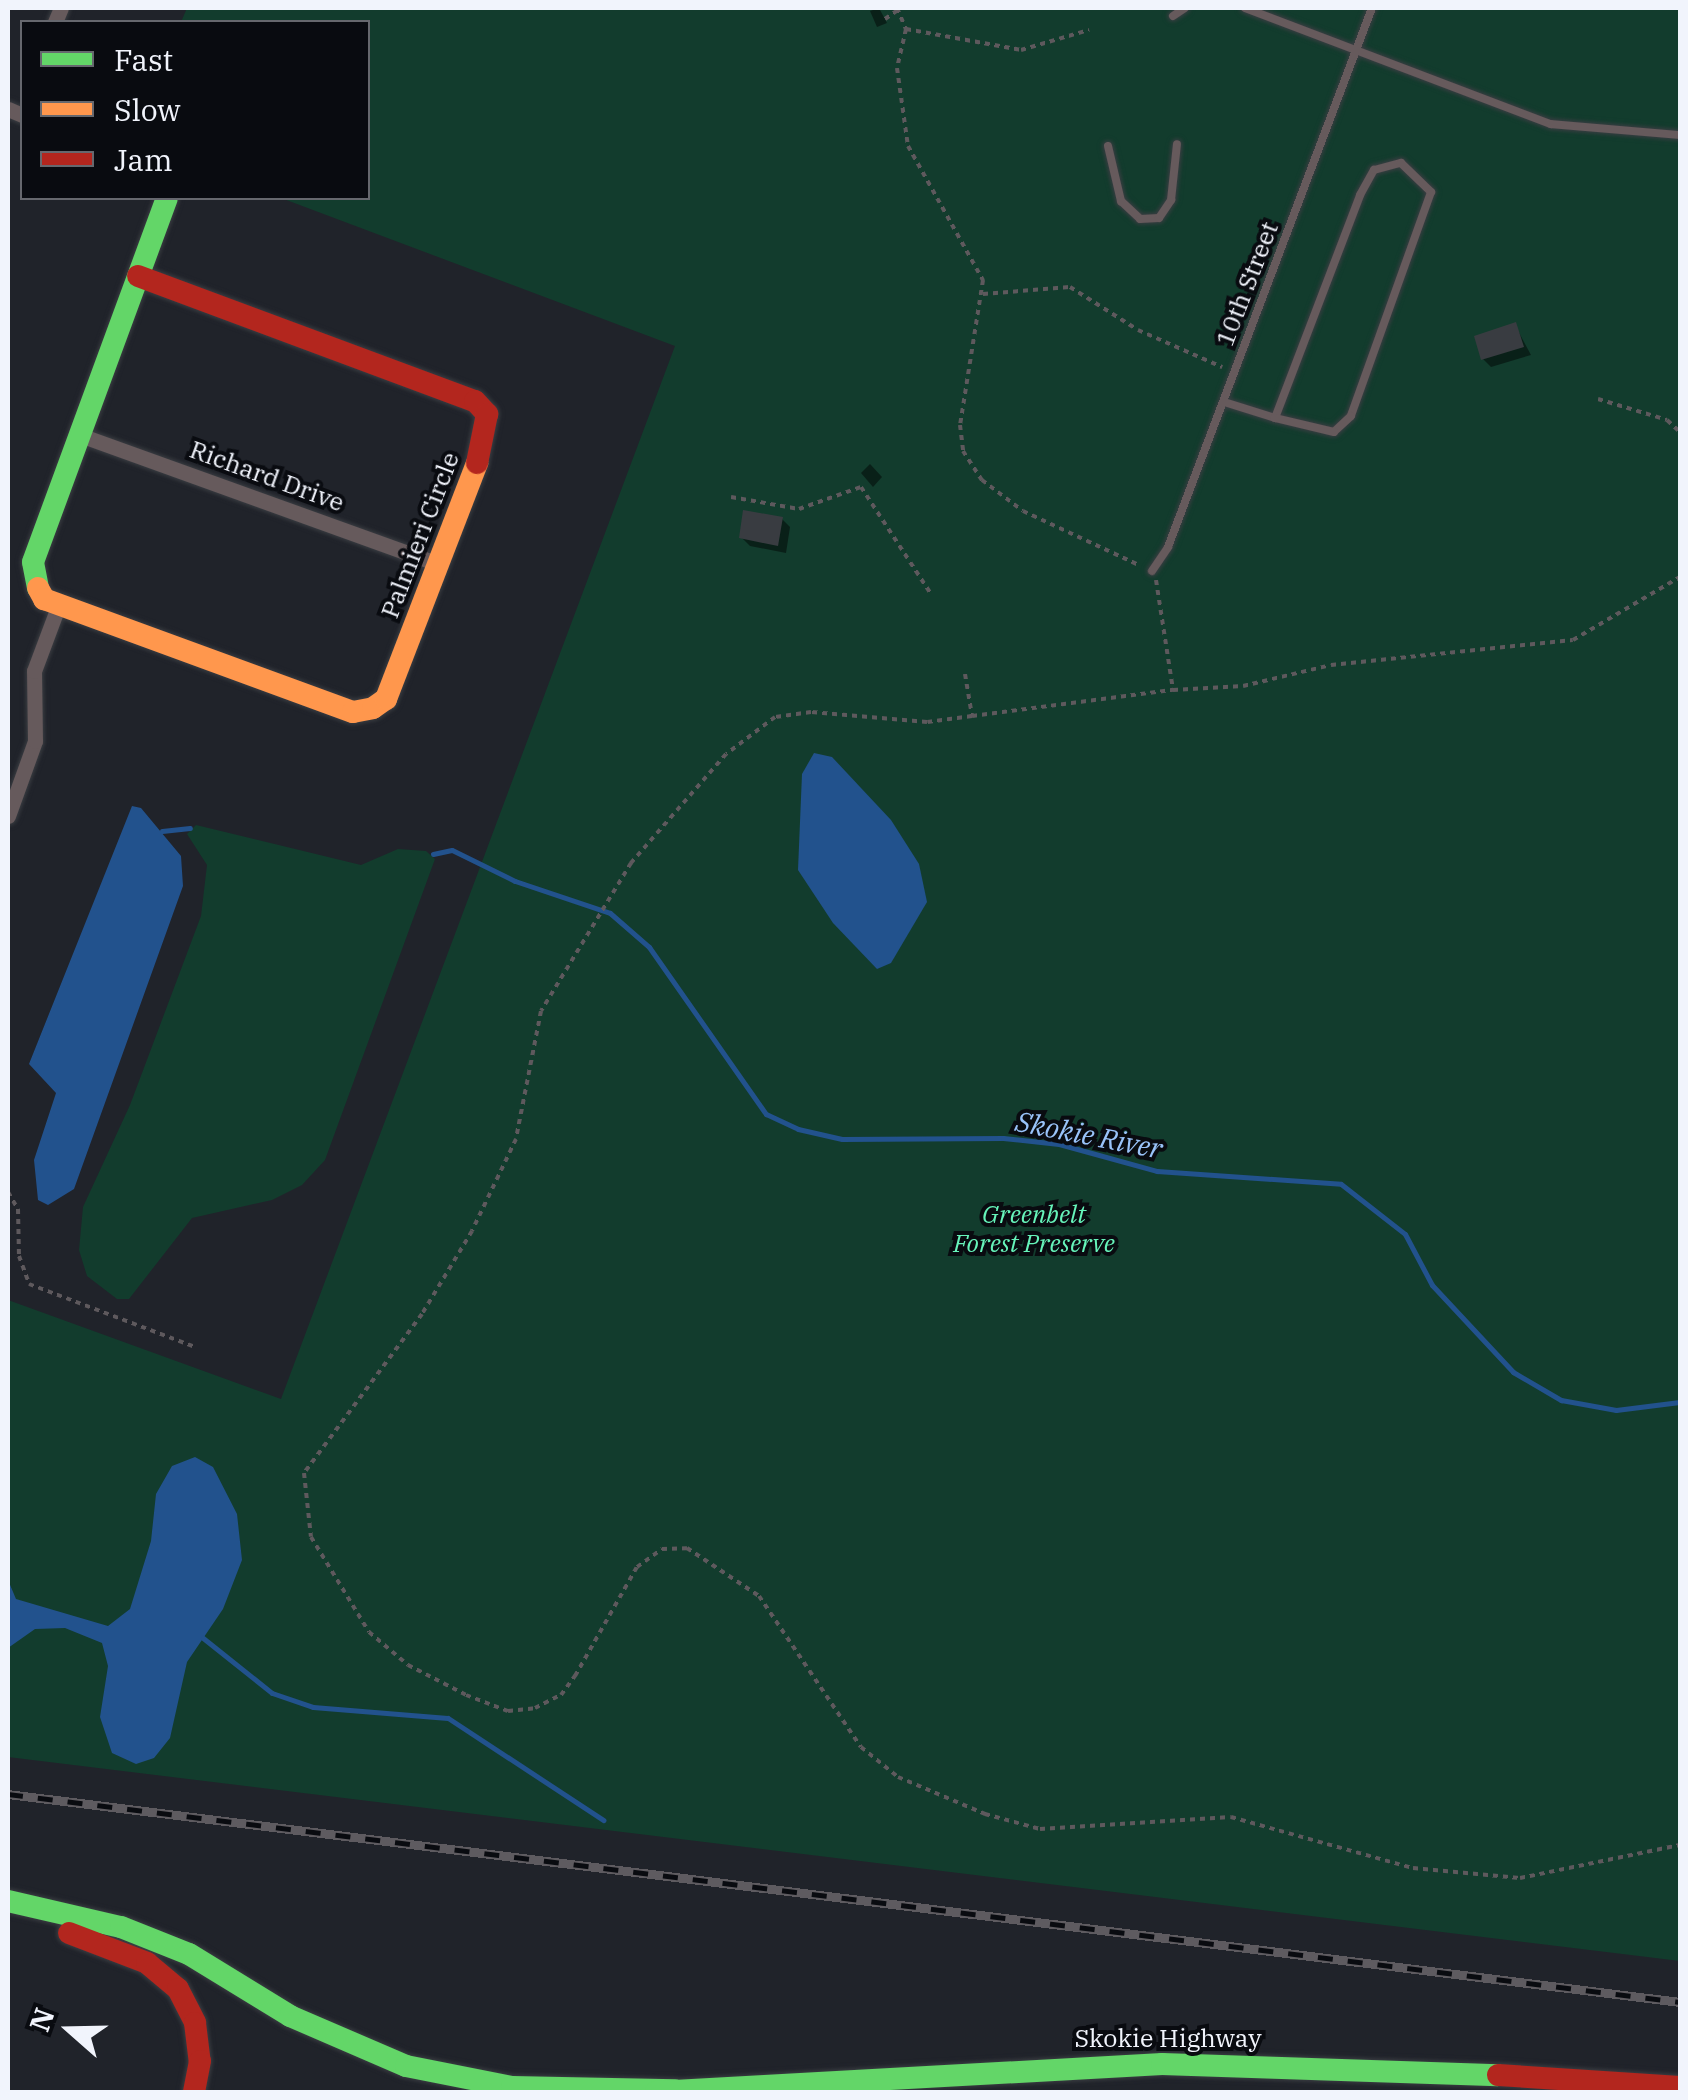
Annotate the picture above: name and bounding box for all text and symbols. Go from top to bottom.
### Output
legend [20,20,370,200]
text: Fast [114,40,173,79]
text: Slow [114,90,181,129]
text: Jam [114,140,173,179]
street label: 10th Street [1210,218,1284,350]
street label: Richard Drive [186,434,348,518]
street label: Palmieri Circle [375,448,465,622]
water label: Skokie River [1013,1104,1165,1166]
park label: Greenbelt Forest Preserve [953,1200,1115,1259]
north arrow [20,1980,120,2080]
text: N [20,2003,63,2036]
street label: Skokie Highway [1074,2023,1262,2053]

